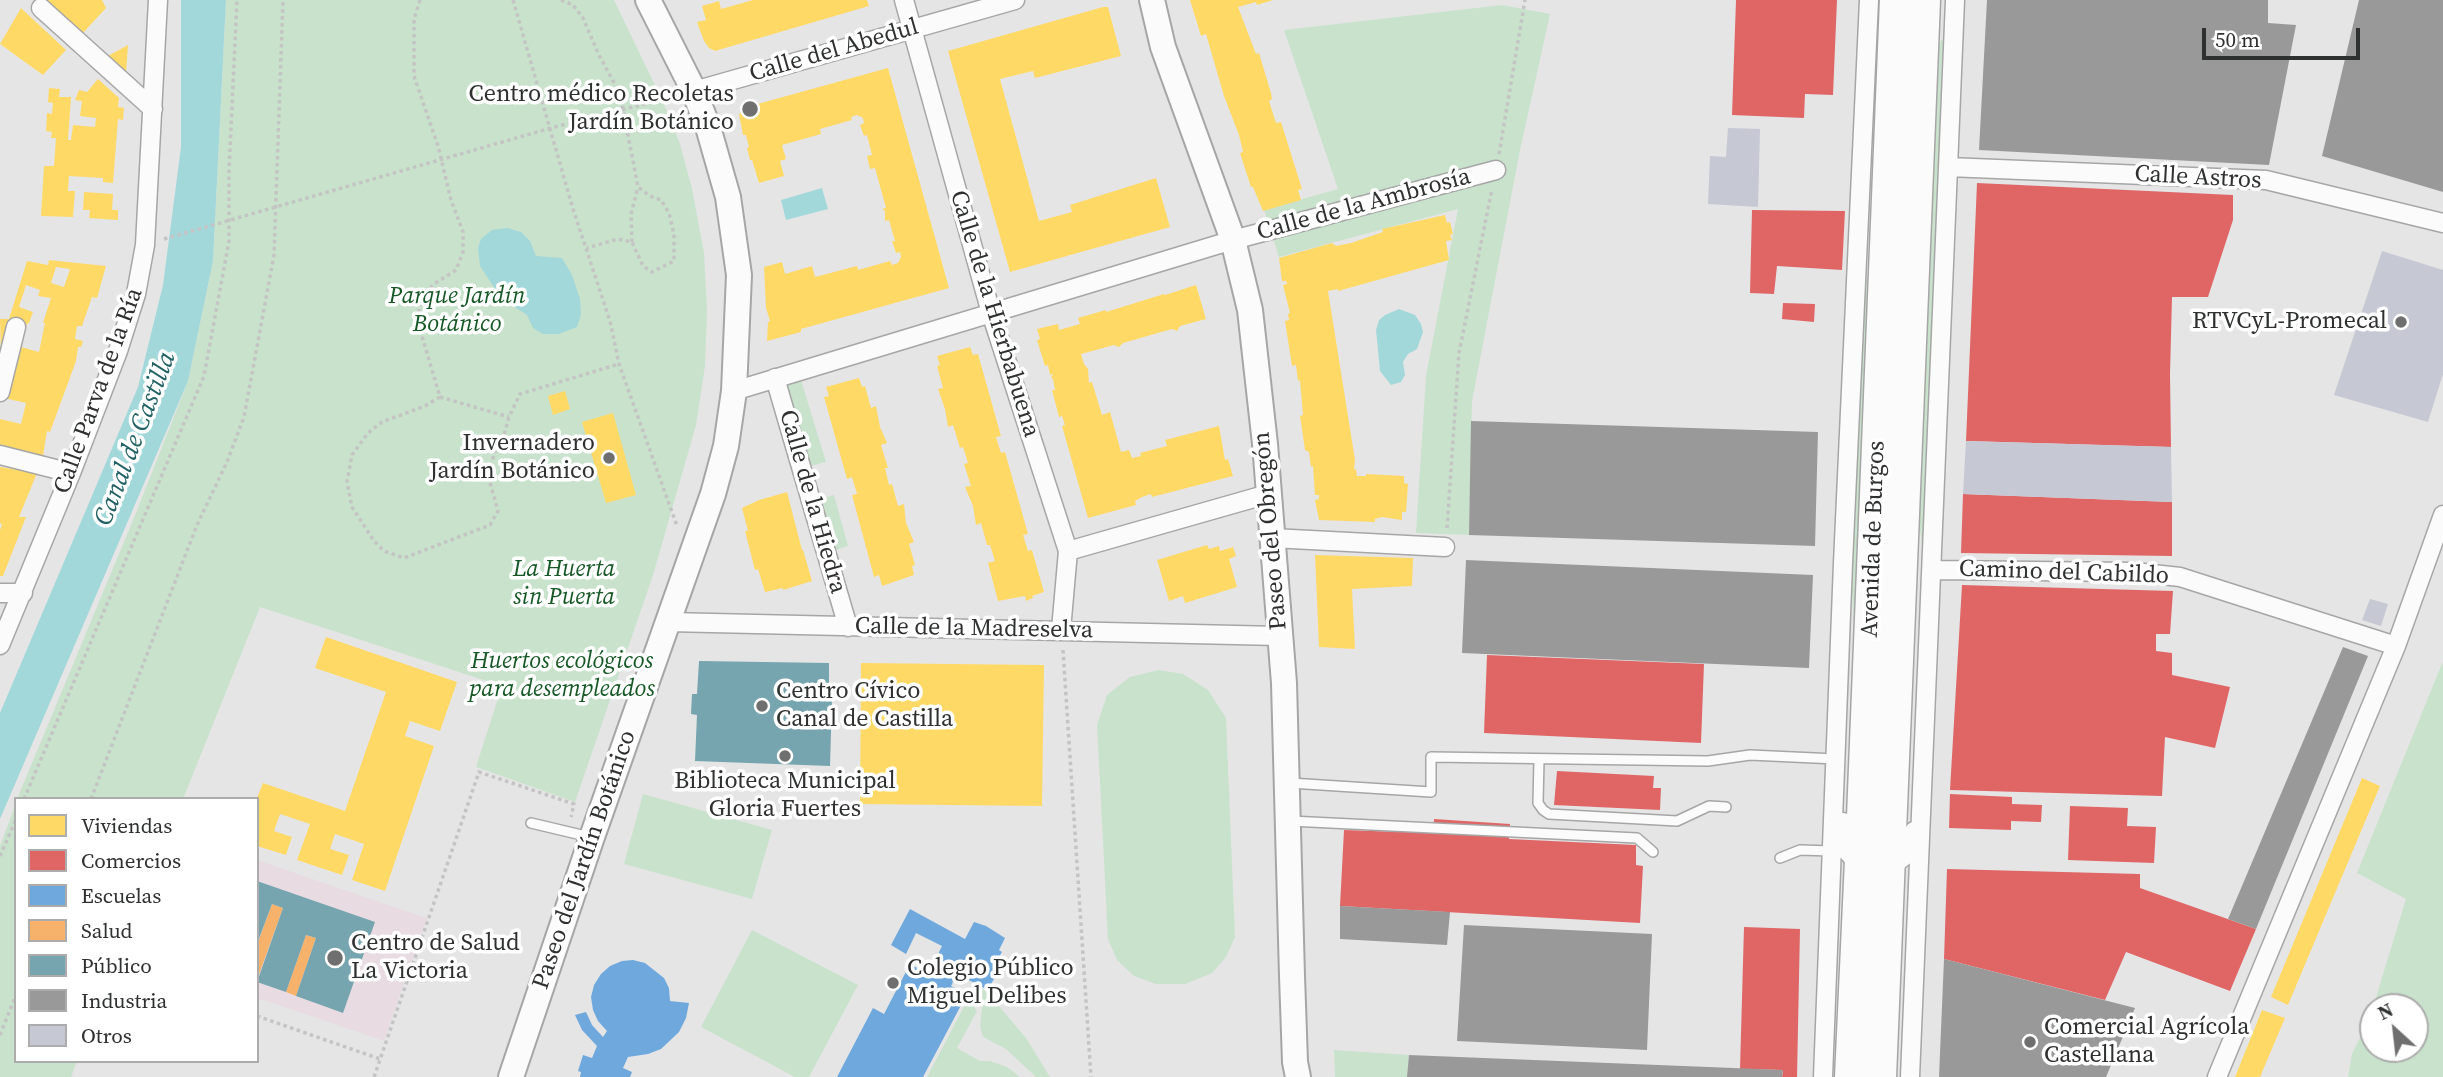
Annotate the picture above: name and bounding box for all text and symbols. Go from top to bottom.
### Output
street label: Calle del Abedul [746,13,922,89]
scale bar [2205,14,2362,58]
text: 50 m [2215,25,2260,54]
place label: Centro médico Recoletas Jardín Botánico [469,81,734,137]
marker: Centro médico Recoletas Jardín Botánico [740,99,760,119]
street label: Calle Astros [2134,160,2262,196]
street label: Calle de la Ambrosía [1254,163,1474,247]
street label: Calle de la Hierbabuena [943,187,1045,441]
park label: Parque Jardín Botánico [389,283,525,339]
street label: Calle Parva de la Ría [48,284,150,498]
place label: RTVCyL-Promecal [2192,308,2387,336]
marker: RTVCyL-Promecal [2393,314,2409,330]
water label: Canal de Castilla [89,348,183,530]
street label: Calle de la Hiedra [772,407,852,597]
place label: Invernadero Jardín Botánico [429,430,595,486]
street label: Paseo del Obregón [1248,431,1294,631]
street label: Avenida de Burgos [1856,440,1892,638]
marker: Invernadero Jardín Botánico [601,450,617,466]
street label: Camino del Cabildo [1959,555,2169,591]
park label: La Huerta sin Puerta [513,556,615,612]
street label: Calle de la Madreselva [855,613,1093,645]
park label: Huertos ecológicos para desempleados [469,648,655,704]
place label: Centro Cívico Canal de Castilla [776,678,953,734]
marker: Centro Cívico Canal de Castilla [754,698,770,714]
street label: Paseo del Jardín Botánico [527,727,643,993]
marker: Biblioteca Municipal Gloria Fuertes [777,748,793,764]
place label: Biblioteca Municipal Gloria Fuertes [674,768,896,824]
legend [14,797,259,1063]
text: Viviendas [81,811,172,840]
text: Comercios [81,846,181,875]
text: Escuelas [81,881,161,910]
text: Salud [81,916,132,945]
place label: Centro de Salud La Victoria [351,930,520,986]
marker: Centro de Salud La Victoria [325,948,345,968]
text: Público [81,951,152,980]
place label: Colegio Público Miguel Delibes [907,955,1074,1011]
marker: Colegio Público Miguel Delibes [885,975,901,991]
text: Industria [81,986,167,1015]
north arrow [2359,993,2429,1063]
text: N [2373,996,2397,1026]
place label: Comercial Agrícola Castellana [2044,1014,2249,1070]
text: Otros [81,1021,132,1050]
marker: Comercial Agrícola Castellana [2022,1034,2038,1050]

